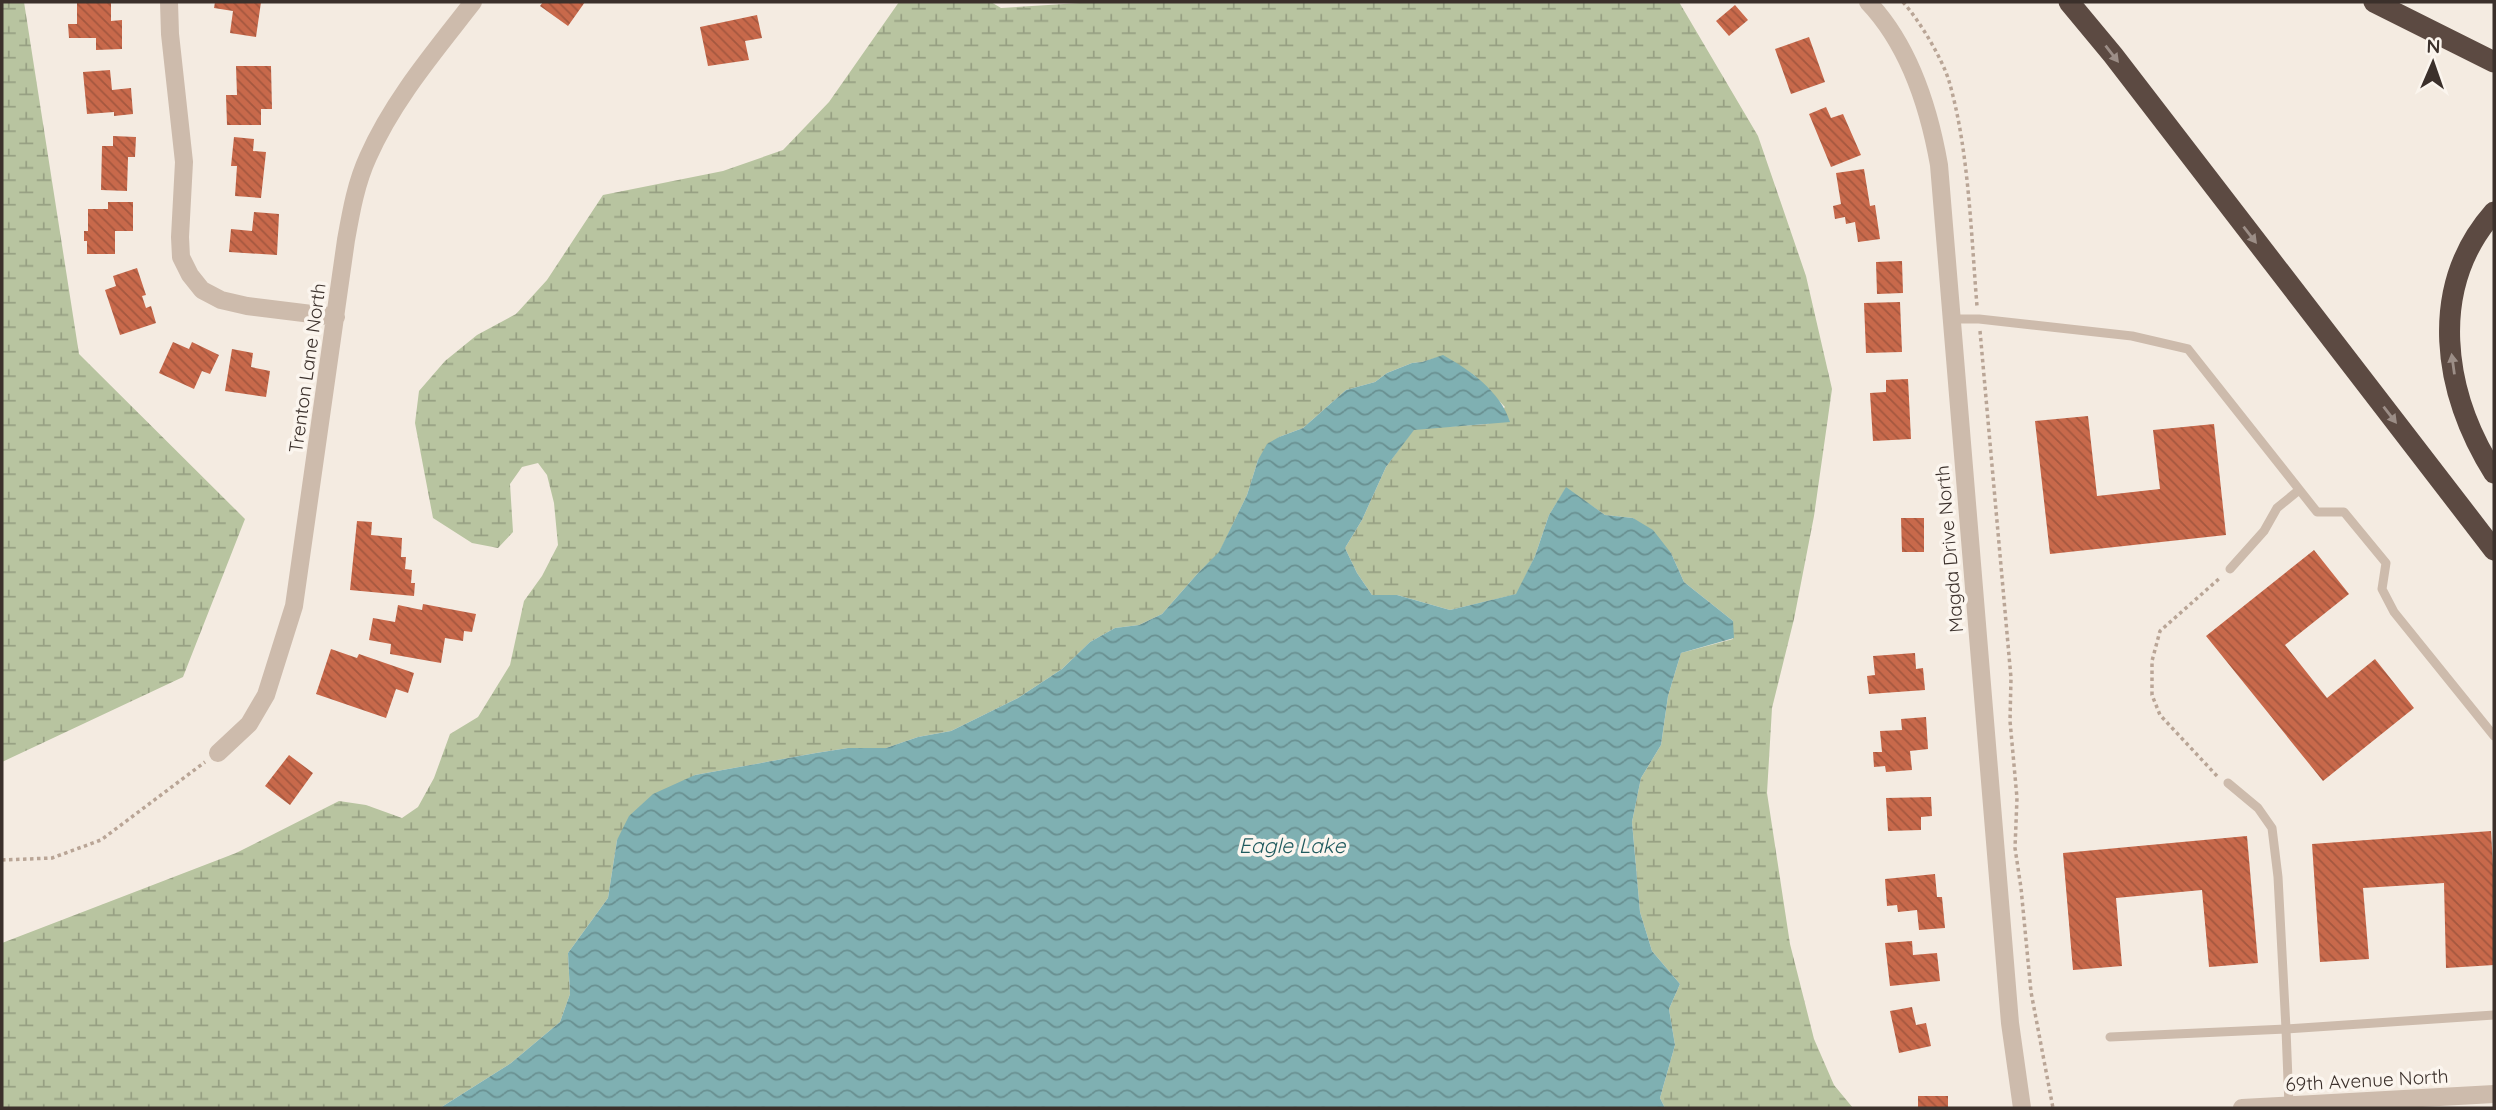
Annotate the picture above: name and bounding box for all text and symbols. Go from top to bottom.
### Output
north arrow [2398,28,2468,98]
text: N [2426,34,2441,58]
one-way arrow [2105,45,2120,63]
one-way arrow [2243,226,2258,244]
street label: Trenton Lane North [283,281,331,455]
one-way arrow [2447,353,2458,375]
one-way arrow [2382,406,2397,424]
street label: Magda Drive North [1930,464,1968,634]
water label: Eagle Lake [1239,832,1346,858]
street label: 69th Avenue North [2285,1064,2449,1096]

